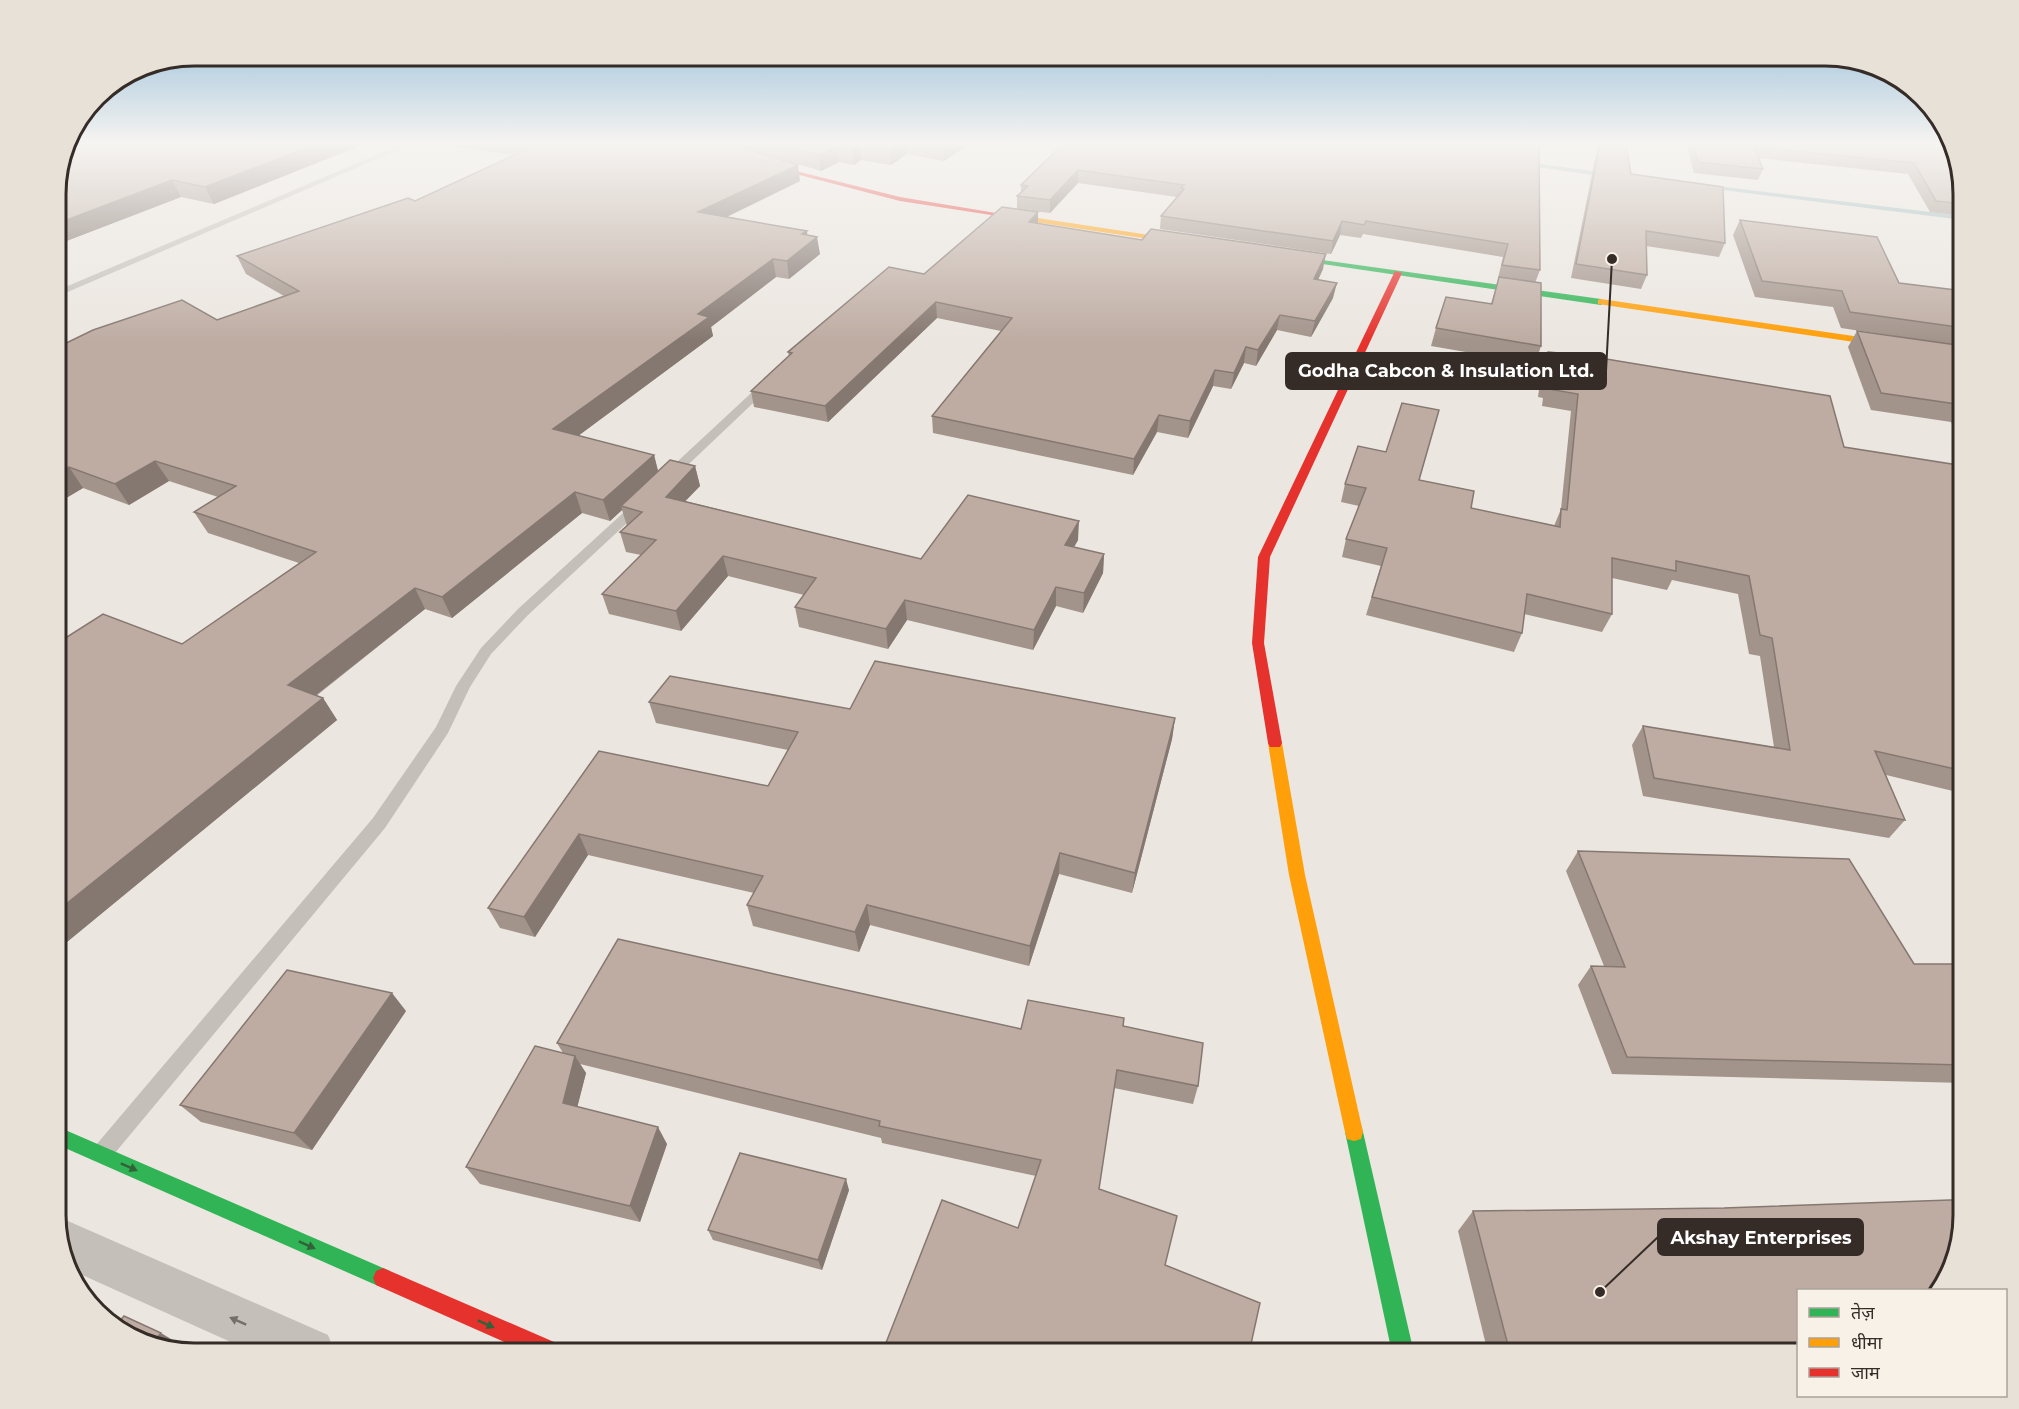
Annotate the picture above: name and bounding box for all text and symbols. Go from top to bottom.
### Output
callout: Godha Cabcon & Insulation Ltd. [1286,353,1606,389]
text: Godha Cabcon & Insulation Ltd. [1298,360,1594,382]
one-way arrow [120,1162,138,1172]
callout: Akshay Enterprises [1658,1219,1863,1255]
text: Akshay Enterprises [1669,1227,1852,1249]
one-way arrow [298,1241,316,1251]
legend [1797,1289,2007,1397]
text: तेज़ [1851,1302,1875,1324]
one-way arrow [229,1315,247,1325]
one-way arrow [477,1319,495,1329]
text: धीमा [1851,1332,1882,1354]
text: जाम [1851,1362,1881,1384]

